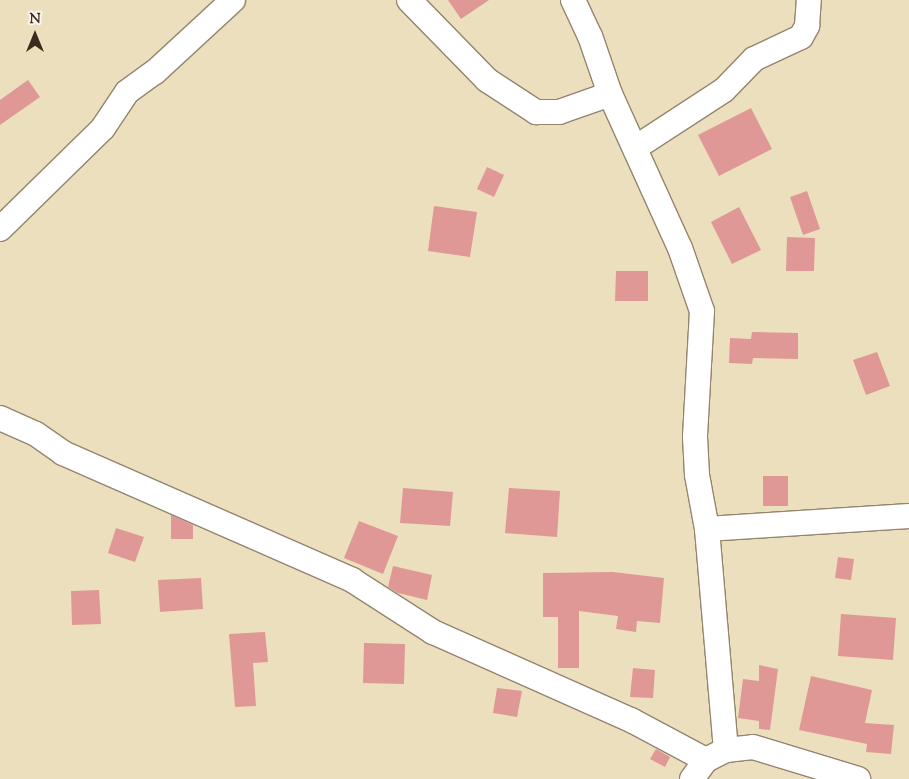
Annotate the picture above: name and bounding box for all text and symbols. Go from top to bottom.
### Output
north arrow [10,10,60,60]
text: N [29,10,41,30]

